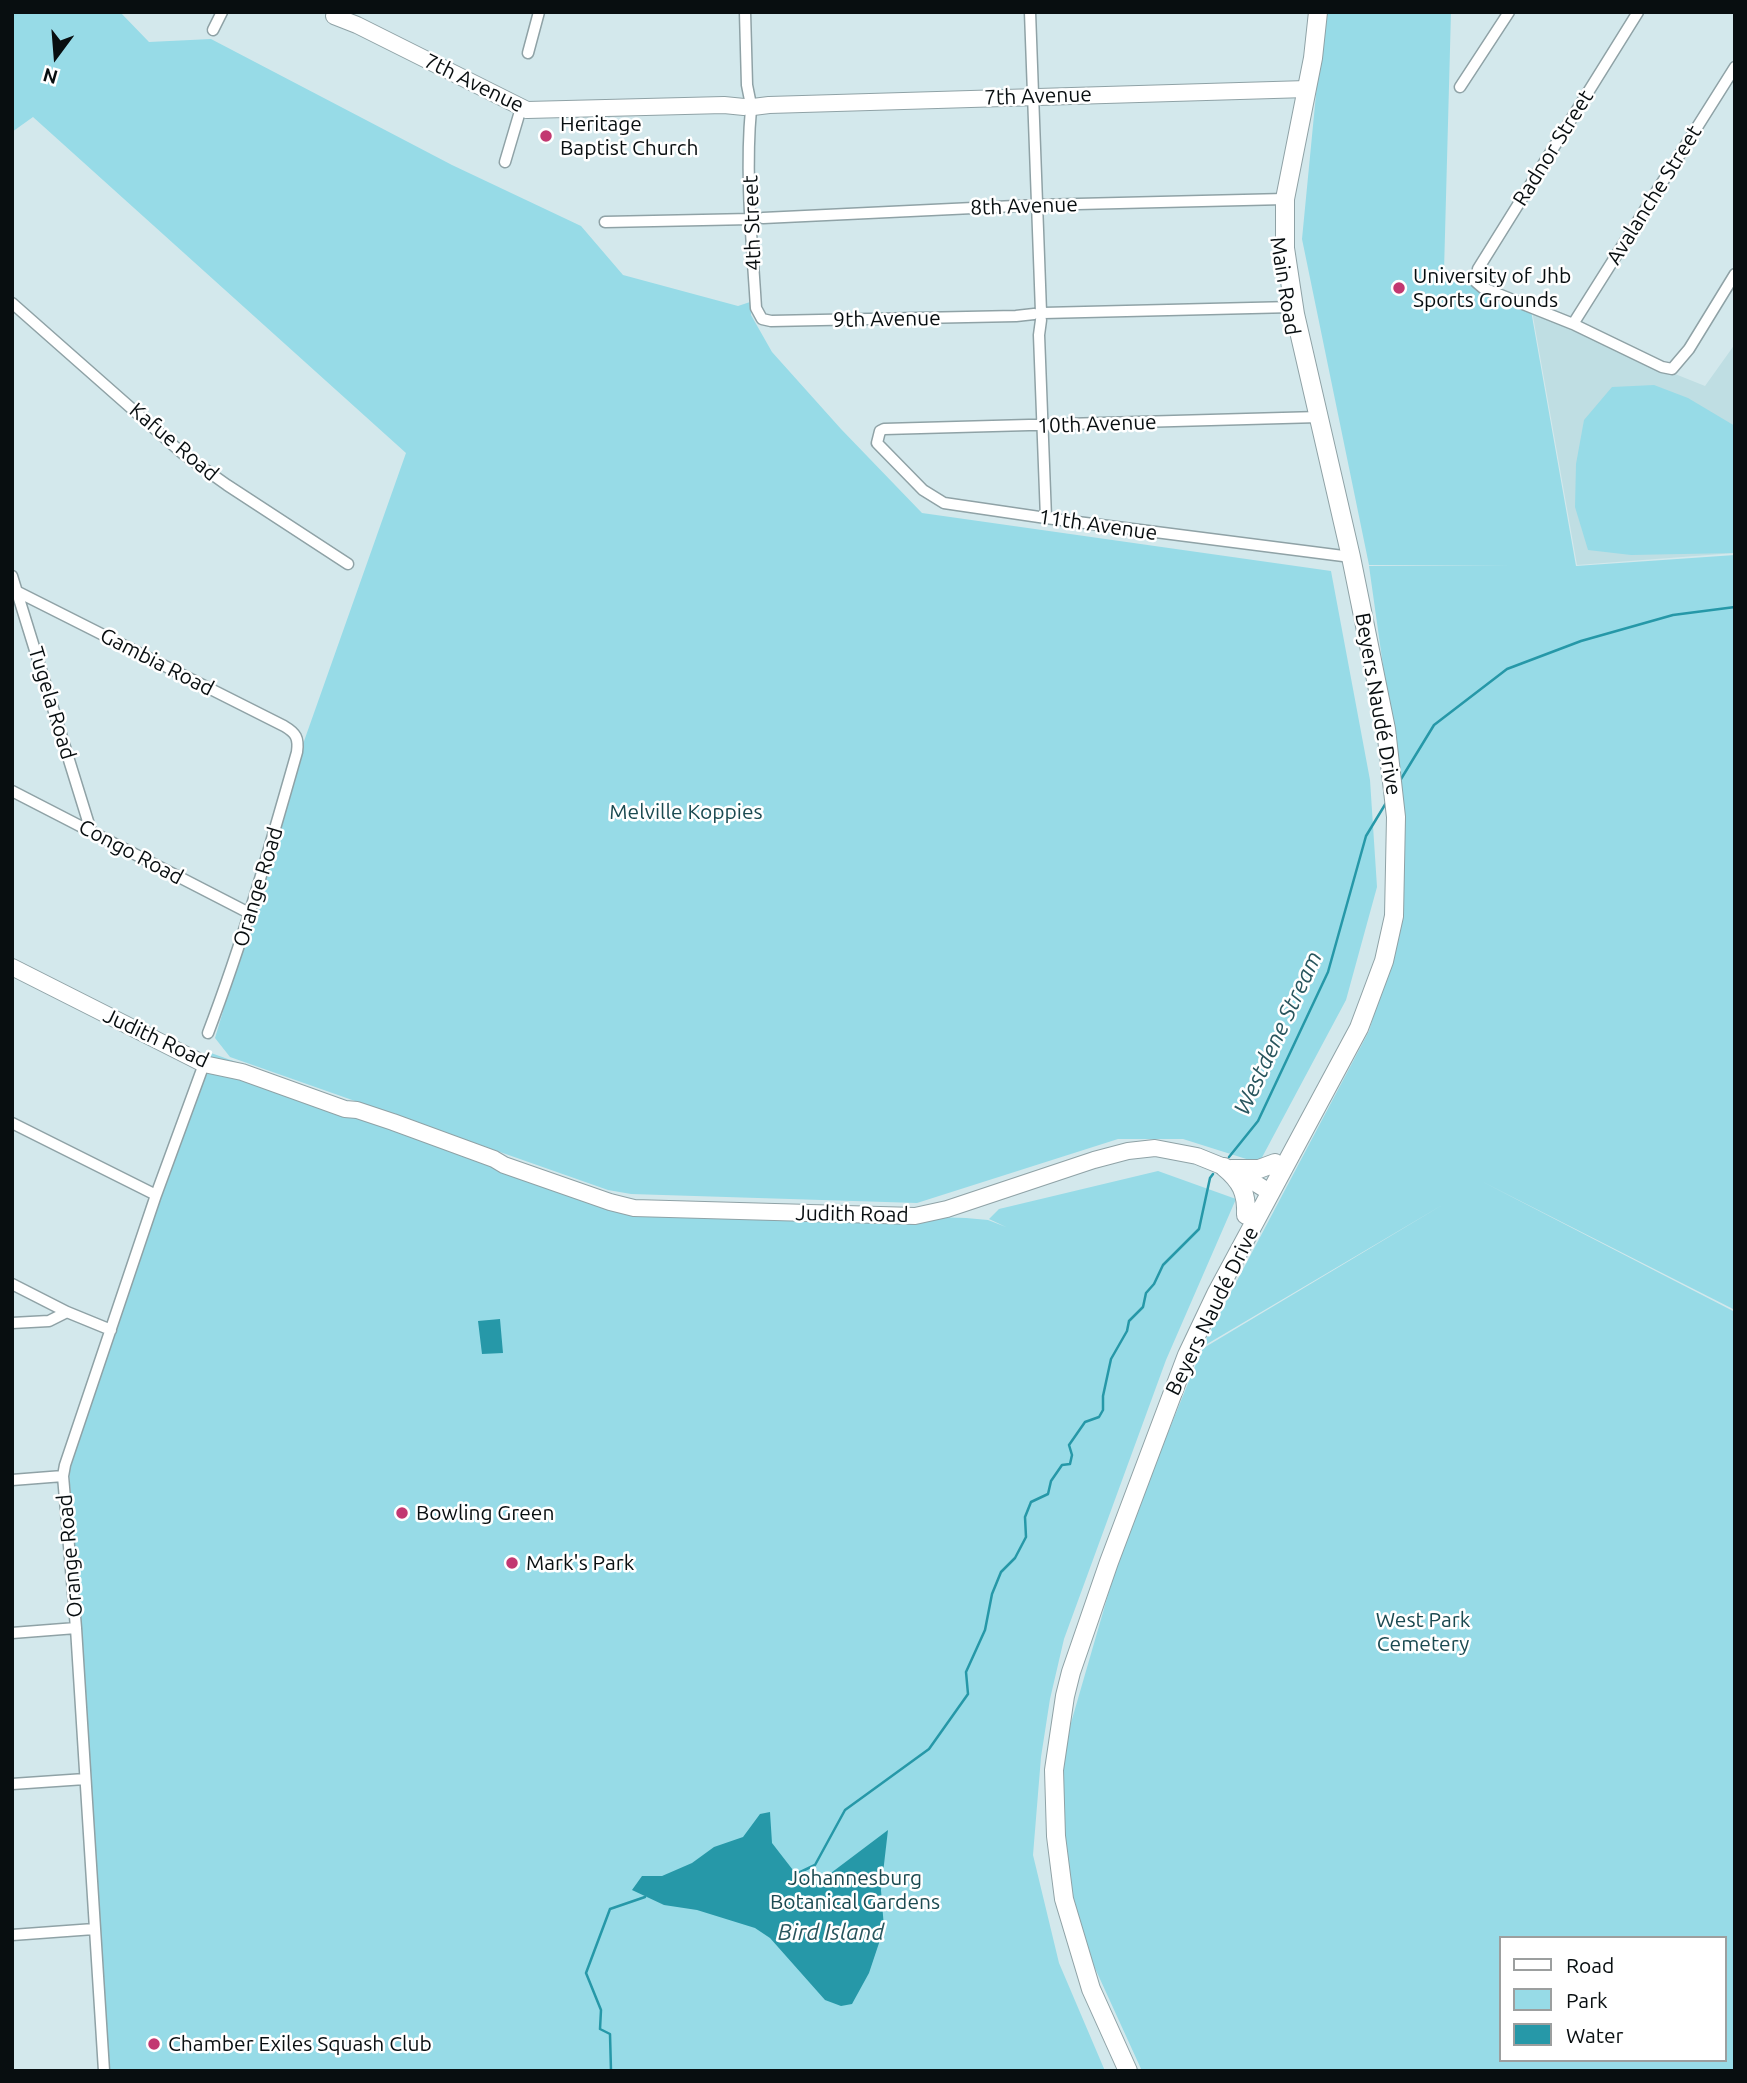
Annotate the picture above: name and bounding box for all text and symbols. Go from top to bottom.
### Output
north arrow [21,21,91,91]
street label: 7th Avenue [420,48,528,118]
text: N [40,64,60,89]
street label: 7th Avenue [984,82,1092,110]
street label: Radnor Street [1507,85,1599,211]
place label: Heritage Baptist Church [560,111,698,161]
street label: Avalanche Street [1601,121,1707,269]
marker: Heritage Baptist Church [538,128,554,144]
street label: 4th Street [738,175,766,271]
street label: 8th Avenue [970,192,1078,220]
street label: Main Road [1265,235,1305,337]
place label: University of Jhb Sports Grounds [1413,263,1571,313]
marker: University of Jhb Sports Grounds [1391,280,1407,296]
street label: 9th Avenue [833,305,941,333]
street label: Kafue Road [124,398,224,486]
street label: 10th Avenue [1037,409,1157,439]
street label: 11th Avenue [1037,504,1159,546]
street label: Beyers Naudé Drive [1350,611,1406,797]
street label: Gambia Road [96,623,218,701]
street label: Tugela Road [23,644,81,762]
park label: Melville Koppies [609,799,763,825]
street label: Congo Road [74,814,188,890]
street label: Orange Road [228,824,288,950]
water label: Westdene Stream [1228,947,1328,1119]
street label: Judith Road [99,1003,213,1073]
street label: Judith Road [795,1200,909,1228]
street label: Beyers Naudé Drive [1160,1223,1264,1399]
street label: Orange Road [52,1493,88,1619]
place label: Bowling Green [416,1500,554,1526]
marker: Bowling Green [394,1505,410,1521]
place label: Mark's Park [526,1550,634,1576]
marker: Mark's Park [504,1555,520,1571]
park label: West Park Cemetery [1376,1607,1470,1657]
park label: Johannesburg Botanical Gardens [770,1865,940,1915]
water label: Bird Island [778,1918,884,1946]
legend [1498,1936,1726,2062]
text: Road [1566,1953,1614,1977]
text: Park [1566,1988,1608,2012]
text: Water [1566,2023,1624,2047]
place label: Chamber Exiles Squash Club [168,2031,432,2057]
marker: Chamber Exiles Squash Club [146,2036,162,2052]

